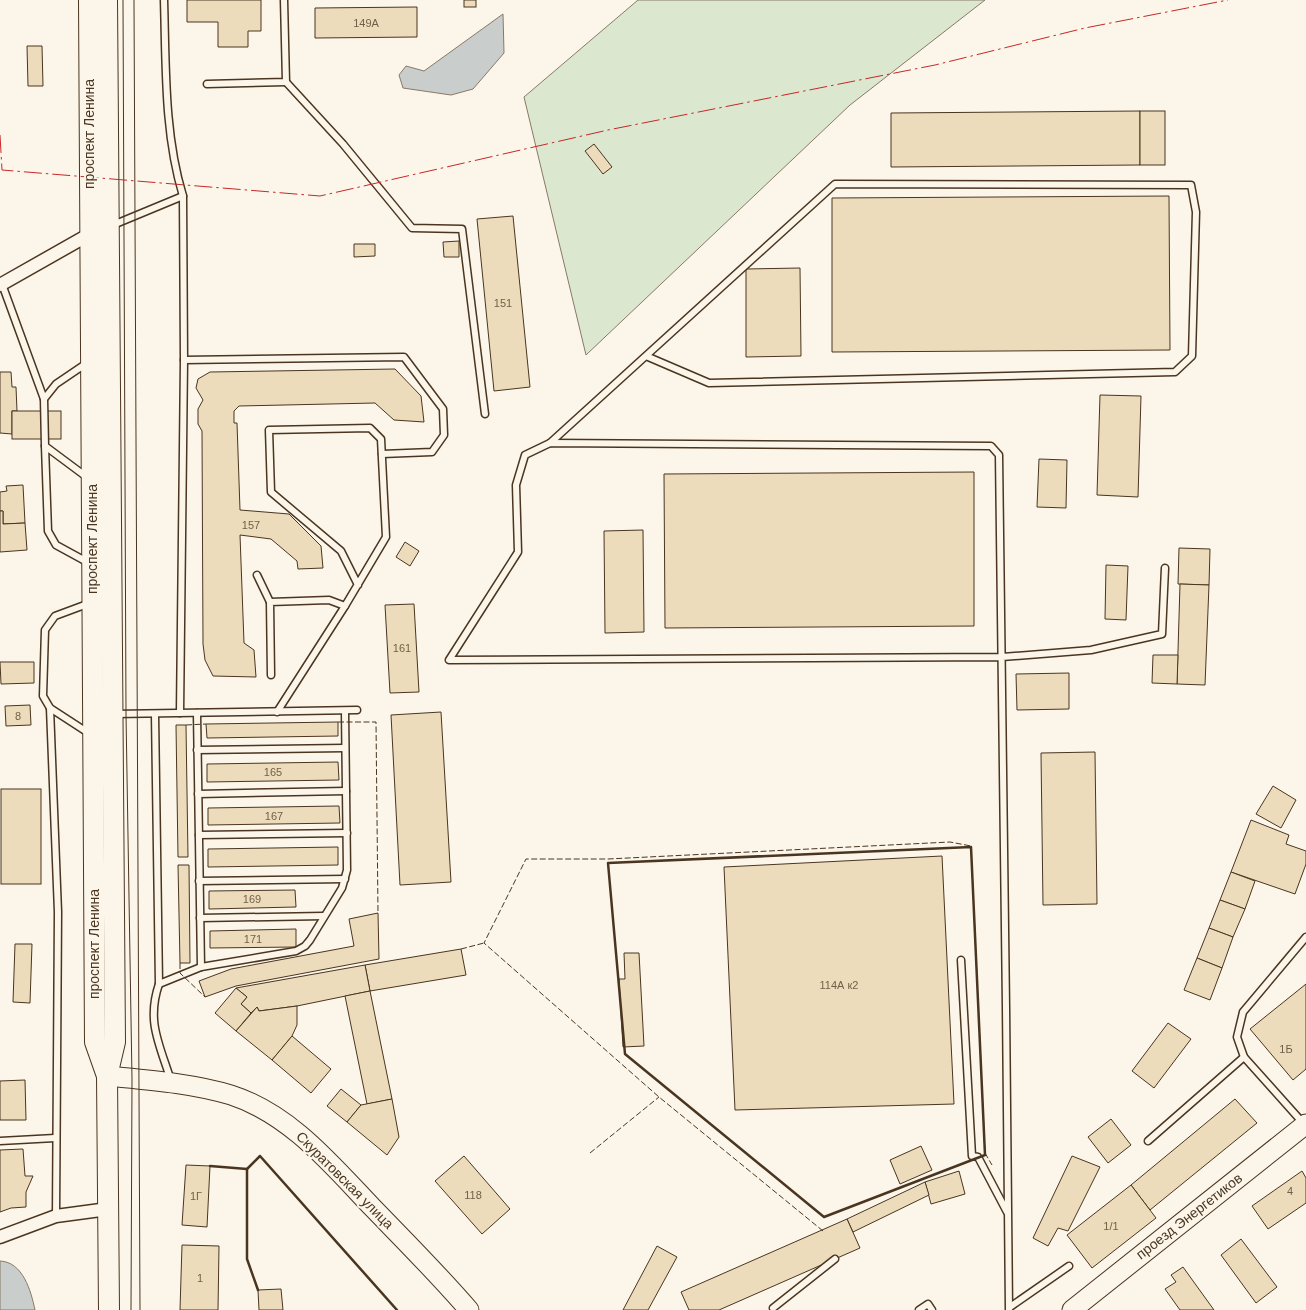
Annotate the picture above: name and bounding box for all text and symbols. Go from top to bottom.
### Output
house number: 149А [353,17,380,29]
street label: проспект Ленина [81,79,97,189]
house number: 151 [494,297,512,309]
street label: проспект Ленина [84,484,100,594]
house number: 157 [242,519,260,531]
house number: 161 [393,642,411,654]
house number: 8 [15,710,21,722]
house number: 165 [264,766,282,778]
house number: 167 [265,810,283,822]
street label: проспект Ленина [86,889,102,999]
house number: 169 [243,893,261,905]
house number: 171 [244,933,262,945]
house number: 114А к2 [820,979,858,991]
house number: 1Б [1279,1043,1293,1055]
street label: Скуратовская улица [293,1128,397,1232]
street label: проезд Энергетиков [1133,1170,1245,1262]
house number: 4 [1287,1185,1293,1197]
house number: 118 [464,1189,482,1201]
house number: 1Г [190,1190,202,1202]
house number: 1/1 [1103,1220,1119,1232]
house number: 1 [197,1272,203,1284]

